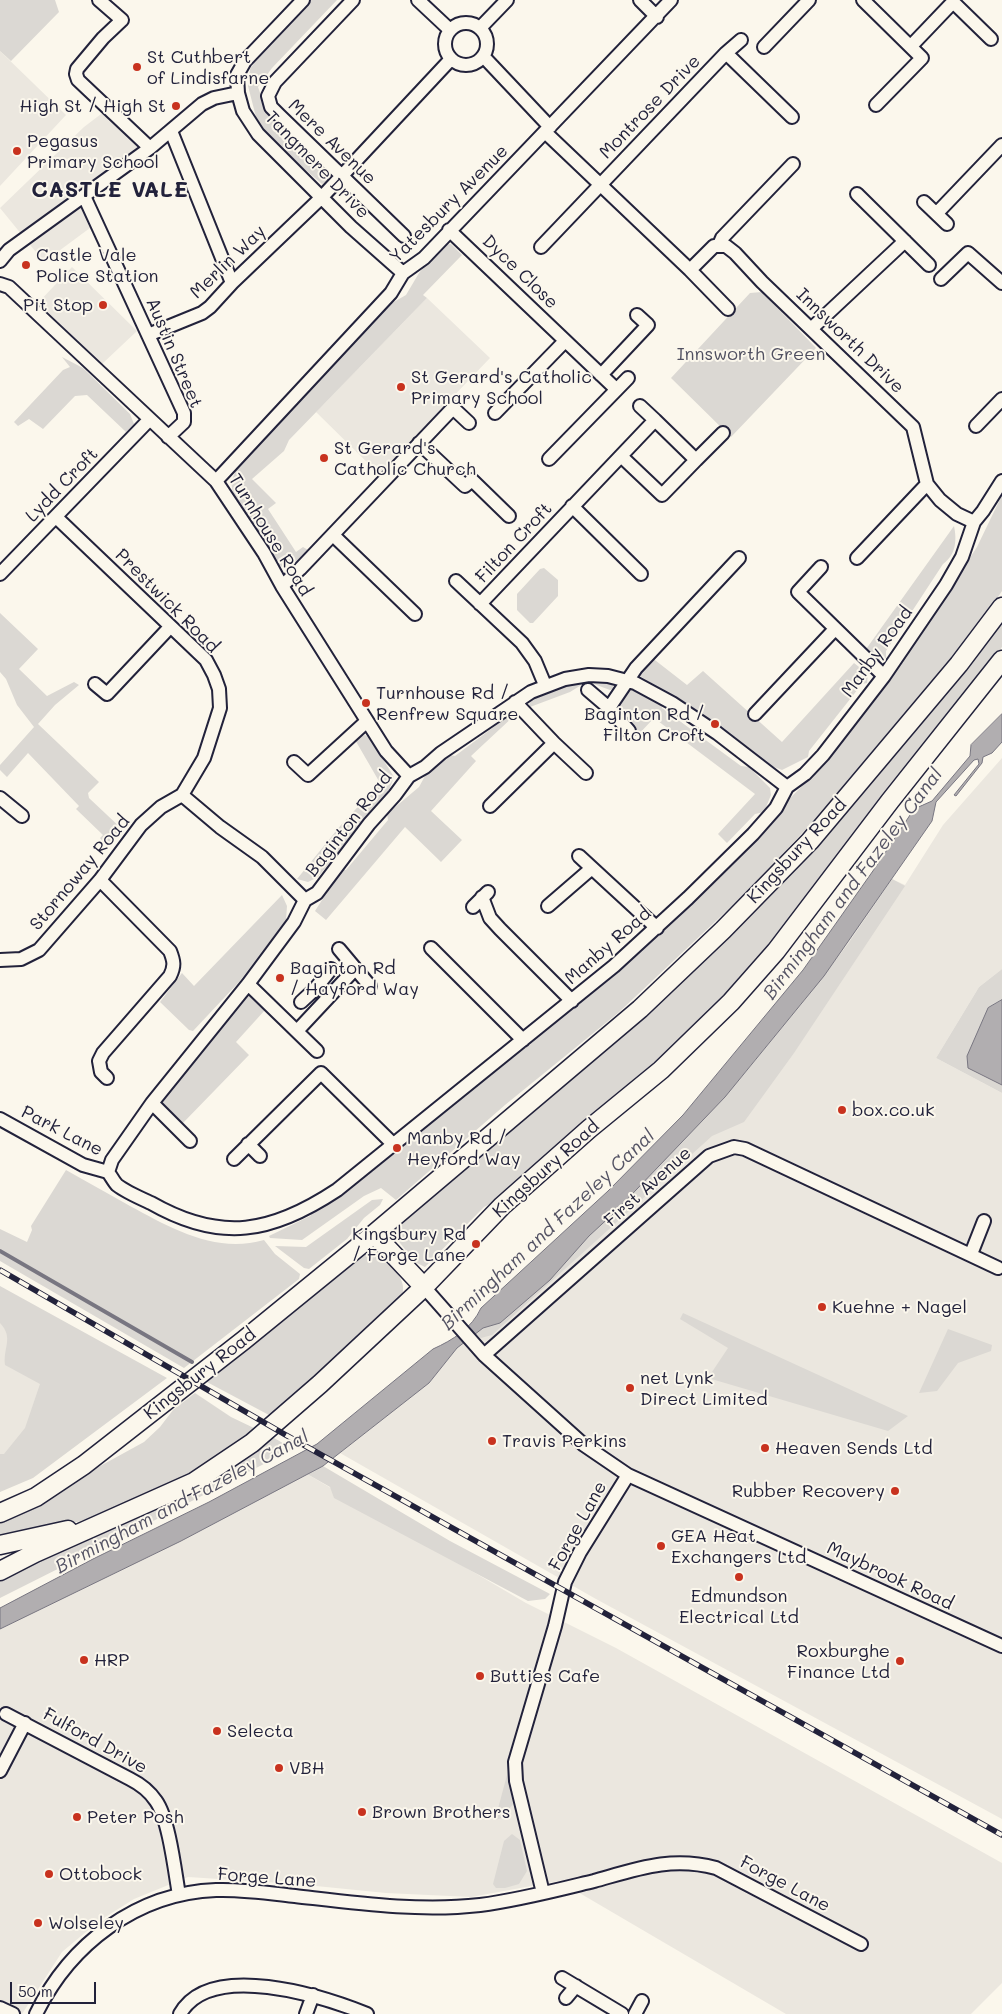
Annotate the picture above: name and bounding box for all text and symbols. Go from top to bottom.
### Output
place label: St Cuthbert of Lindisfarne [147,46,269,88]
street label: Montrose Drive [595,51,705,163]
marker: St Cuthbert of Lindisfarne [131,61,143,73]
place label: High St / High St [20,95,166,117]
street label: Mere Avenue [284,95,380,189]
marker: High St / High St [170,100,182,112]
street label: Tangmere Drive [260,107,374,223]
place label: Pegasus Primary School [27,130,159,172]
street label: Yatesbury Avenue [385,140,513,268]
marker: Pegasus Primary School [11,145,23,157]
district label: CASTLE VALE [30,177,190,203]
street label: Merlin Way [186,221,270,303]
street label: Dyce Close [478,230,562,314]
place label: Castle Vale Police Station [36,244,159,286]
marker: Castle Vale Police Station [20,259,32,271]
street label: Innsworth Drive [792,284,908,398]
place label: Pit Stop [23,294,93,316]
street label: Austin Street [141,295,207,411]
marker: Pit Stop [97,299,109,311]
park label: Innsworth Green [677,343,825,365]
place label: St Gerard's Catholic Primary School [411,366,592,408]
marker: St Gerard's Catholic Primary School [395,381,407,393]
place label: St Gerard's Catholic Church [334,437,476,479]
street label: Lydd Croft [21,443,103,527]
marker: St Gerard's Catholic Church [318,452,330,464]
street label: Turnhouse Road [224,470,316,600]
street label: Filton Croft [471,498,557,588]
street label: Prestwick Road [111,545,223,657]
street label: Manby Road [837,602,917,702]
place label: Turnhouse Rd / Renfrew Square [376,682,518,724]
marker: Turnhouse Rd / Renfrew Square [360,697,372,709]
place label: Baginton Rd / Filton Croft [584,703,705,746]
marker: Baginton Rd / Filton Croft [709,718,721,730]
water label: Birmingham and Fazeley Canal [759,764,947,1004]
street label: Baginton Road [301,767,397,881]
street label: Kingsbury Road [743,794,851,908]
street label: Stornoway Road [26,811,134,935]
street label: Manby Road [561,903,655,989]
place label: Baginton Rd / Hayford Way [290,957,419,1000]
marker: Baginton Rd / Hayford Way [274,972,286,984]
place label: box.co.uk [852,1099,935,1121]
street label: Park Lane [18,1101,106,1161]
marker: box.co.uk [836,1104,848,1116]
street label: Kingsbury Road [488,1115,604,1223]
water label: Birmingham and Fazeley Canal [436,1125,660,1335]
place label: Manby Rd / Heyford Way [407,1127,521,1170]
marker: Manby Rd / Heyford Way [391,1142,403,1154]
street label: First Avenue [600,1142,696,1232]
place label: Kingsbury Rd / Forge Lane [352,1223,466,1266]
marker: Kingsbury Rd / Forge Lane [470,1238,482,1250]
place label: Kuehne + Nagel [832,1296,967,1318]
marker: Kuehne + Nagel [816,1301,828,1313]
street label: Kingsbury Road [140,1324,260,1424]
place label: net Lynk Direct Limited [640,1367,768,1410]
marker: net Lynk Direct Limited [624,1382,636,1394]
water label: Birmingham and Fazeley Canal [51,1425,313,1579]
place label: Travis Perkins [502,1430,627,1452]
marker: Travis Perkins [486,1435,498,1447]
place label: Heaven Sends Ltd [775,1437,933,1459]
marker: Heaven Sends Ltd [759,1442,771,1454]
street label: Forge Lane [545,1478,611,1574]
place label: Rubber Recovery [732,1480,885,1502]
marker: Rubber Recovery [889,1485,901,1497]
place label: GEA Heat Exchangers Ltd [671,1525,806,1568]
street label: Maybrook Road [823,1537,957,1615]
marker: GEA Heat Exchangers Ltd [655,1540,667,1552]
marker: Edmundson Electrical Ltd [733,1571,745,1583]
place label: Edmundson Electrical Ltd [679,1585,799,1628]
place label: Roxburghe Finance Ltd [787,1640,890,1682]
place label: HRP [94,1649,129,1671]
marker: HRP [78,1654,90,1666]
marker: Roxburghe Finance Ltd [894,1655,906,1667]
place label: Butties Cafe [490,1665,600,1687]
marker: Butties Cafe [474,1670,486,1682]
street label: Fulford Drive [39,1703,151,1779]
place label: Selecta [227,1720,294,1742]
marker: Selecta [211,1725,223,1737]
place label: VBH [289,1757,325,1779]
marker: VBH [273,1762,285,1774]
place label: Brown Brothers [372,1801,510,1823]
place label: Peter Posh [87,1806,184,1828]
marker: Brown Brothers [356,1806,368,1818]
marker: Peter Posh [71,1811,83,1823]
street label: Forge Lane [736,1851,834,1917]
place label: Ottobock [59,1863,142,1885]
street label: Forge Lane [217,1864,317,1892]
marker: Ottobock [43,1868,55,1880]
place label: Wolseley [48,1912,124,1934]
marker: Wolseley [32,1917,44,1929]
scale bar [12,1972,99,2004]
text: 50 m [18,1981,53,2001]

